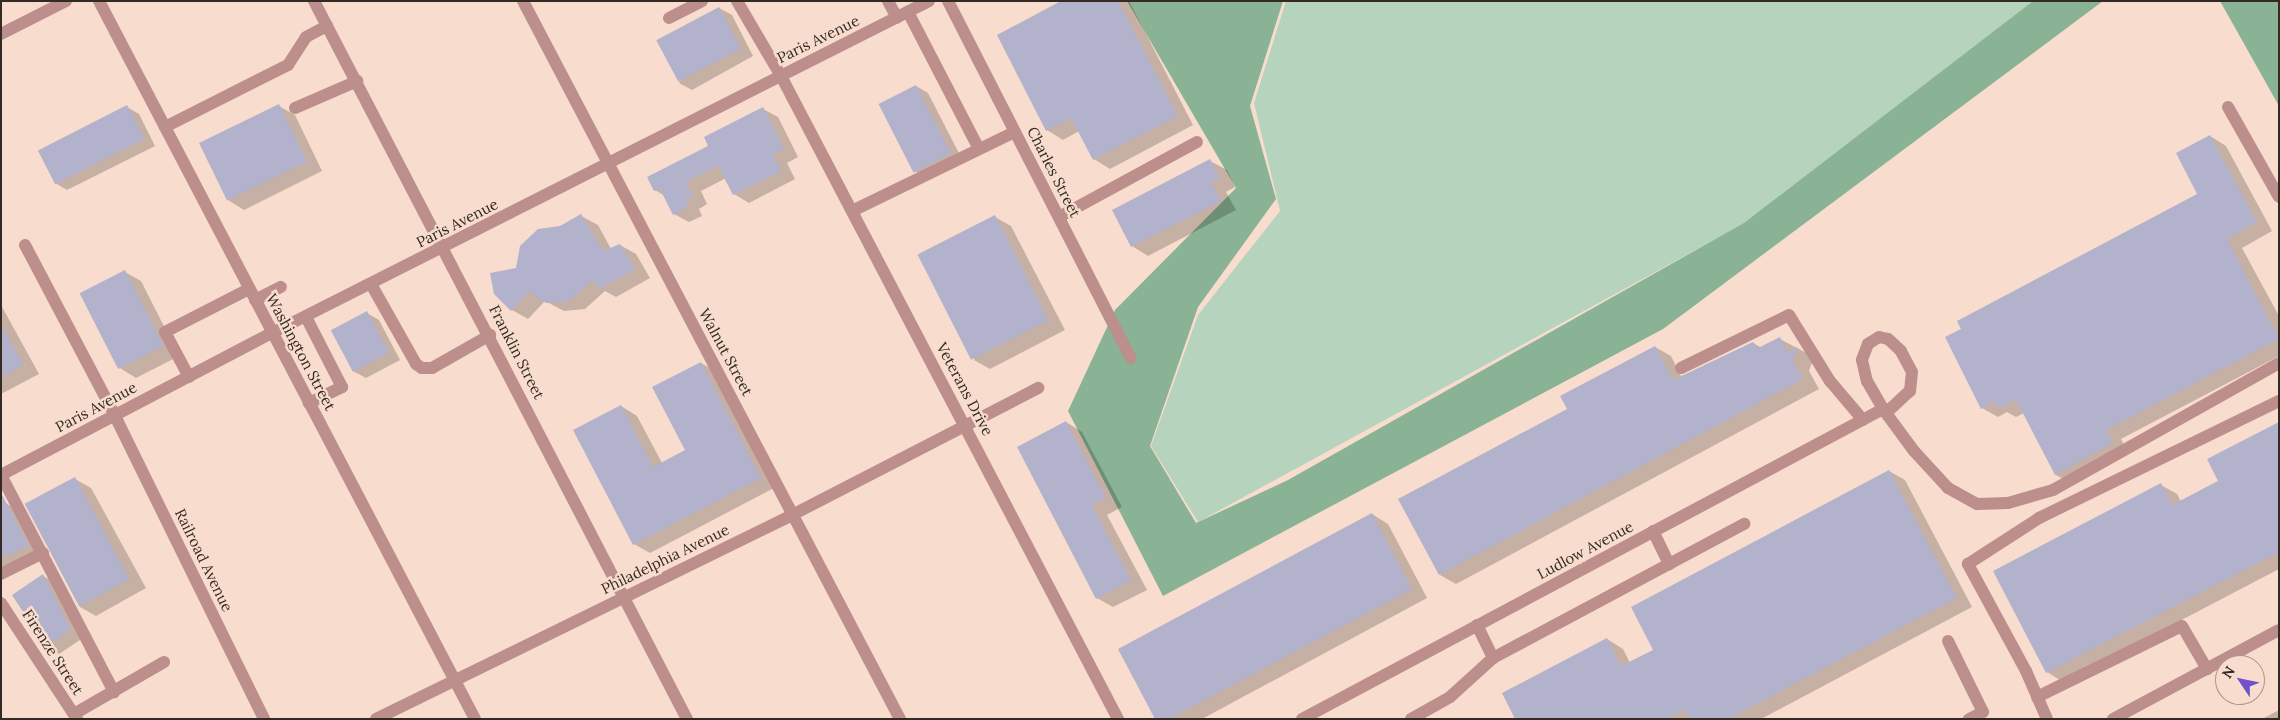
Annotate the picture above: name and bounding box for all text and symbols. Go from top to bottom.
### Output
street label: Paris Avenue [774,11,862,67]
street label: Charles Street [1023,124,1085,220]
street label: Paris Avenue [413,195,501,251]
street label: Washington Street [263,290,339,414]
street label: Franklin Street [486,302,548,402]
street label: Walnut Street [695,305,757,399]
street label: Veterans Drive [933,339,997,439]
street label: Paris Avenue [52,378,140,436]
street label: Railroad Avenue [171,506,237,614]
street label: Ludlow Avenue [1534,517,1636,583]
street label: Philadelphia Avenue [598,520,732,598]
street label: Firenze Street [19,606,87,698]
north arrow [2215,655,2265,705]
text: N [2218,663,2239,682]

